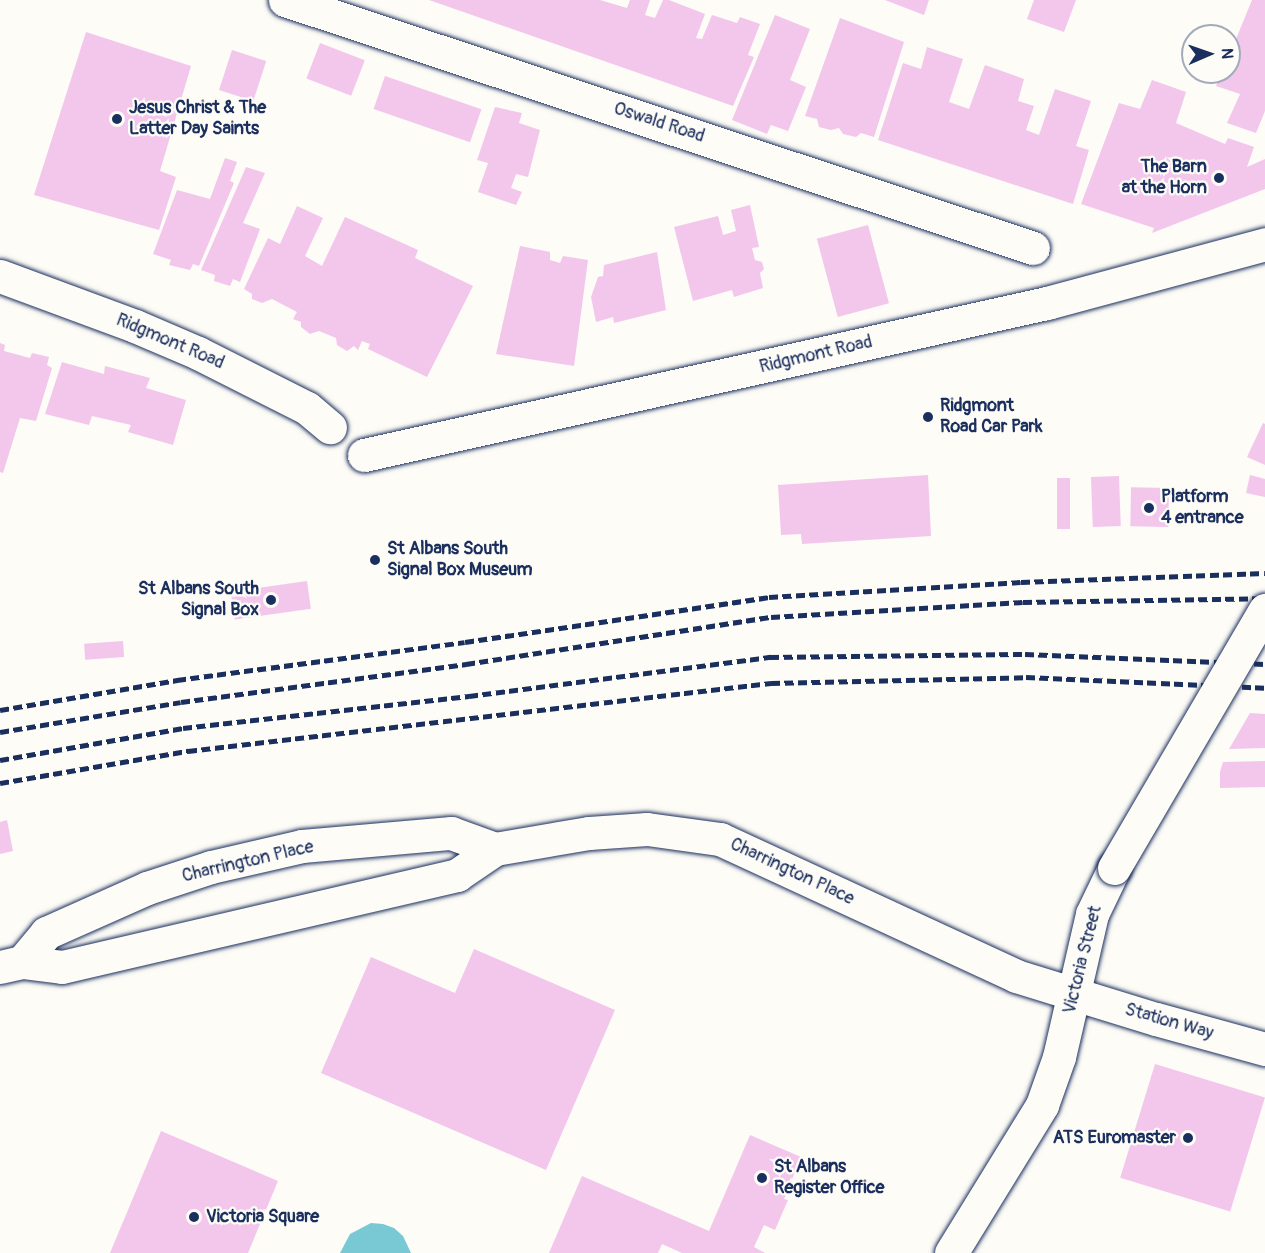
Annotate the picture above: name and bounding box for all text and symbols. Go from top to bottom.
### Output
north arrow [1181,24,1241,84]
text: N [1217,48,1237,59]
place label: Jesus Christ & The Latter Day Saints [129,98,266,140]
street label: Oswald Road [611,98,707,148]
marker: Jesus Christ & The Latter Day Saints [110,112,124,126]
place label: The Barn at the Horn [1122,157,1207,200]
marker: The Barn at the Horn [1212,171,1226,185]
street label: Ridgmont Road [113,310,227,374]
street label: Ridgmont Road [757,332,875,378]
place label: Ridgmont Road Car Park [940,396,1043,438]
marker: Ridgmont Road Car Park [921,410,935,424]
place label: Platform 4 entrance [1161,487,1244,530]
marker: Platform 4 entrance [1142,501,1156,515]
place label: St Albans South Signal Box Museum [387,539,533,582]
marker: St Albans South Signal Box Museum [368,553,382,567]
place label: St Albans South Signal Box [138,579,259,622]
marker: St Albans South Signal Box [264,593,278,607]
street label: Charrington Place [726,834,858,910]
street label: Charrington Place [180,836,316,888]
street label: Victoria Street [1059,904,1107,1016]
street label: Station Way [1122,999,1216,1045]
place label: ATS Euromaster [1053,1127,1176,1149]
marker: ATS Euromaster [1181,1131,1195,1145]
place label: St Albans Register Office [774,1157,884,1200]
marker: St Albans Register Office [755,1171,769,1185]
place label: Victoria Square [206,1206,319,1228]
marker: Victoria Square [187,1210,201,1224]

